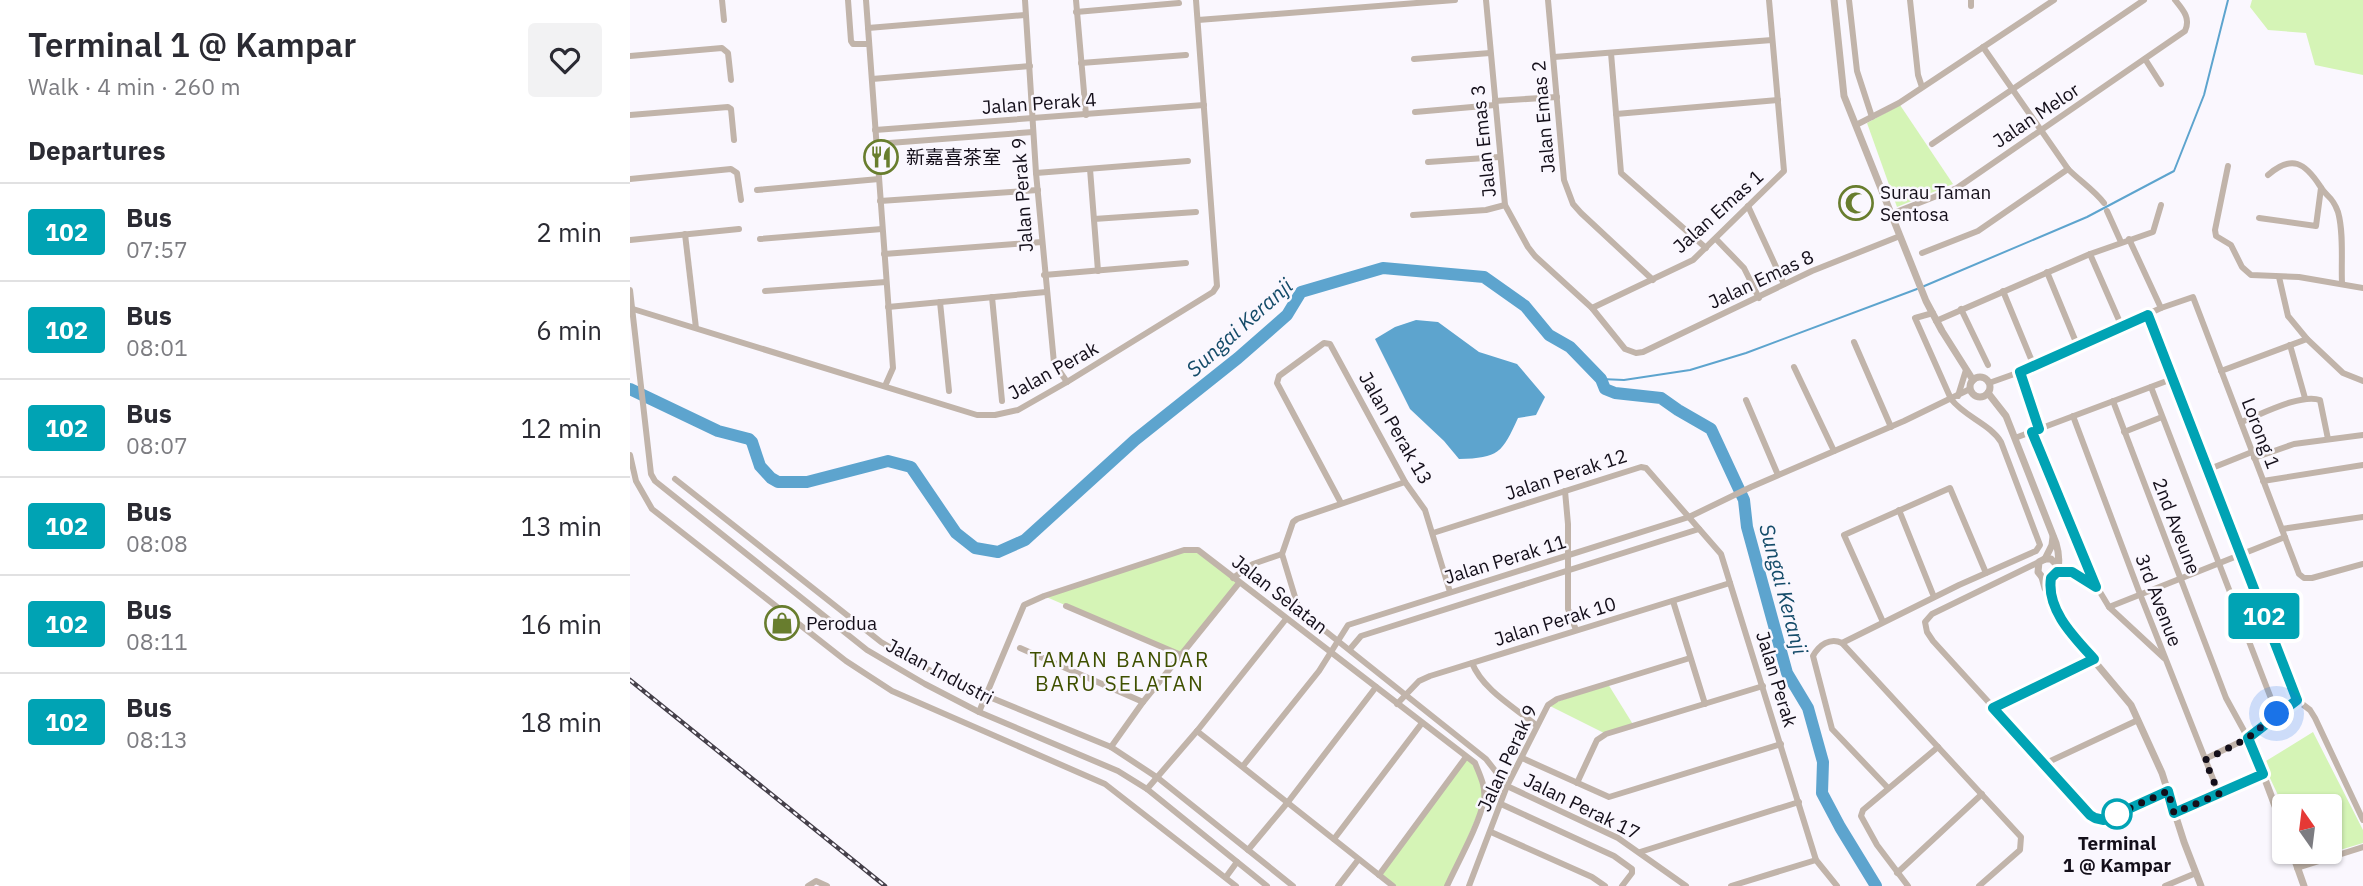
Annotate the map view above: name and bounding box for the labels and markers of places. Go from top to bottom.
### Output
restaurant icon: 新嘉喜茶室 [862,138,900,176]
place label: 新嘉喜茶室 [906,145,1001,169]
place label: Surau Taman Sentosa [1880,180,1991,226]
mosque icon: Surau Taman Sentosa [1837,184,1875,222]
shop icon: Perodua [763,604,801,642]
place label: Perodua [806,611,877,635]
marker: Terminal 1 @ Kampar [2102,799,2132,829]
place label: Terminal 1 @ Kampar [2063,831,2172,877]

